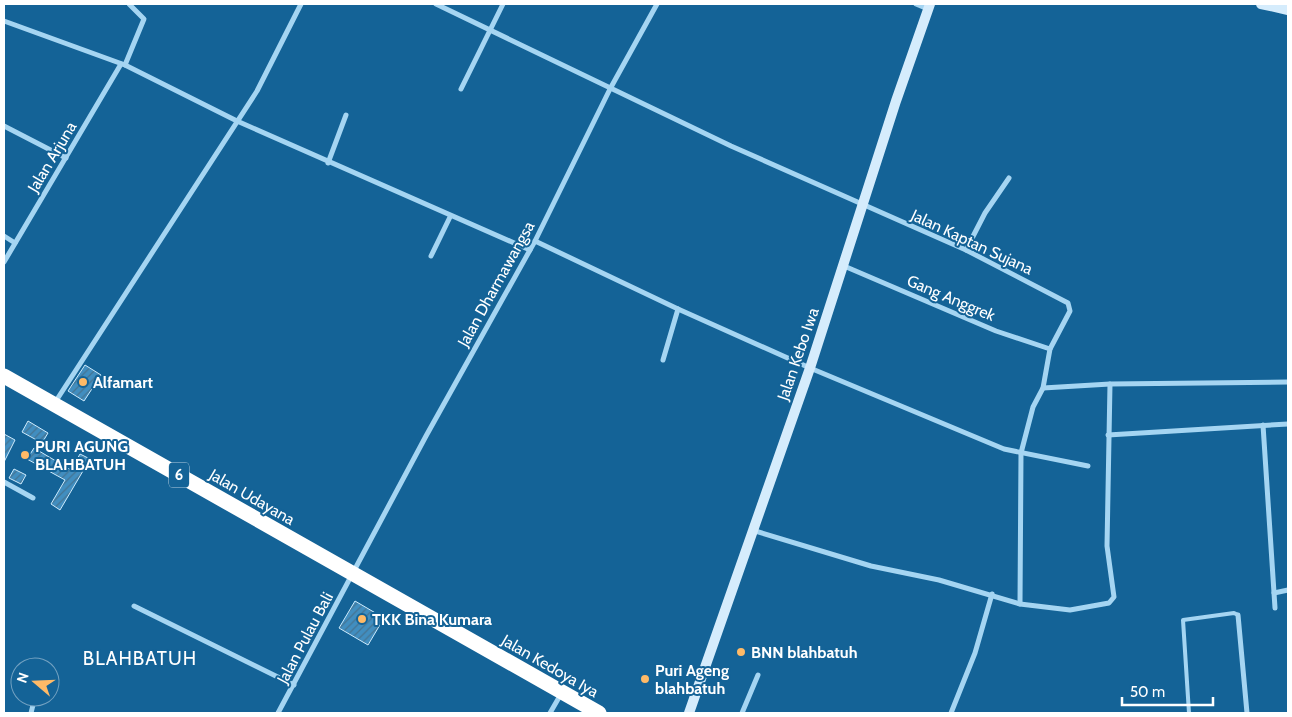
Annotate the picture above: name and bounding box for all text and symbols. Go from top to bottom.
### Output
street label: Jalan Arjuna [23,118,81,197]
street label: Jalan Kaptan Sujana [907,205,1036,279]
street label: Jalan Dharmawangsa [453,218,539,351]
street label: Gang Anggrek [904,271,999,325]
street label: Jalan Kebo Iwa [773,305,823,404]
place label: Alfamart [93,373,153,392]
marker: Alfamart [77,376,89,388]
place label: PURI AGUNG BLAHBATUH [35,437,128,474]
marker: PURI AGUNG BLAHBATUH [19,449,31,461]
road number: 6 [169,462,189,488]
street label: Jalan Udayana [205,464,298,529]
street label: Jalan Pulau Bali [272,589,337,688]
place label: TKK Bina Kumara [372,610,492,629]
marker: TKK Bina Kumara [356,613,368,625]
street label: Jalan Kedoya Iya [497,630,602,702]
place label: BNN blahbatuh [751,643,858,662]
marker: BNN blahbatuh [735,646,747,658]
district label: BLAHBATUH [83,647,197,670]
north arrow [10,657,60,707]
place label: Puri Ageng blahbatuh [655,661,729,698]
text: N [13,670,33,685]
marker: Puri Ageng blahbatuh [639,673,651,685]
scale bar [1122,674,1213,706]
text: 50 m [1130,683,1165,701]

